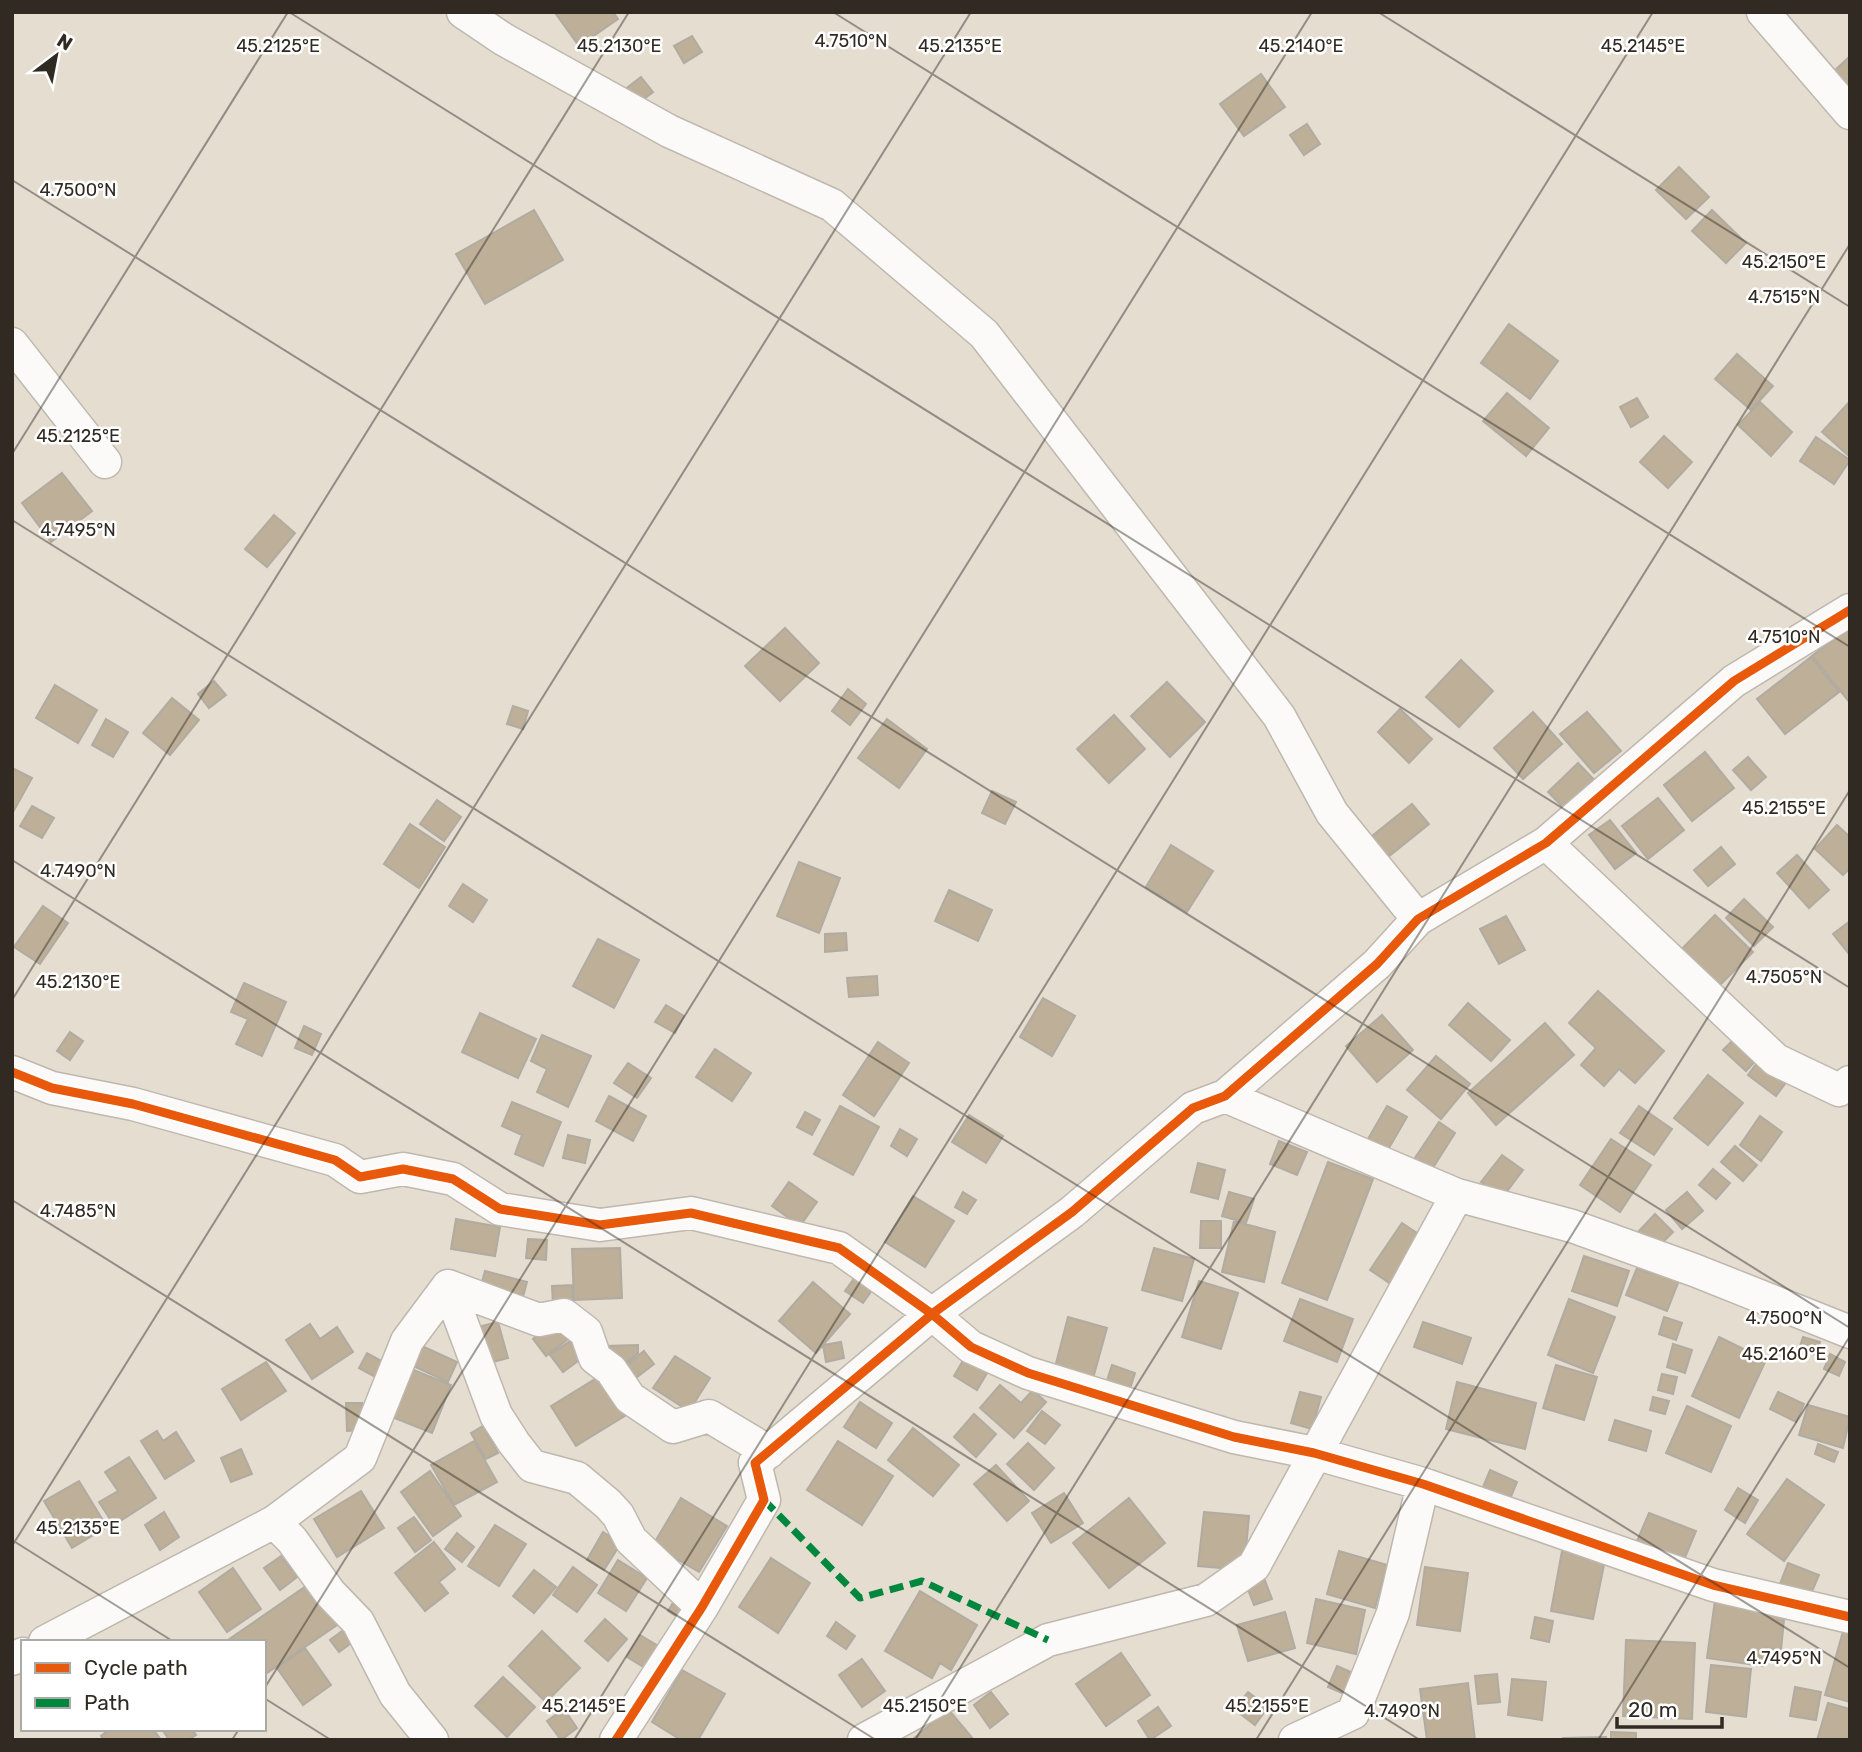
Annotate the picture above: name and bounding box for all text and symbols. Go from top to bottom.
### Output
north arrow [21,21,91,91]
text: N [53,29,77,55]
text: 4.7510°N [814,30,888,52]
text: 45.2125°E [236,35,320,57]
text: 45.2130°E [577,35,661,57]
text: 45.2135°E [918,35,1002,57]
text: 45.2140°E [1258,35,1344,57]
text: 45.2145°E [1601,35,1685,57]
text: 4.7500°N [39,179,117,201]
text: 45.2150°E [1742,251,1826,273]
text: 4.7515°N [1748,286,1820,308]
text: 45.2125°E [36,425,120,447]
text: 4.7495°N [40,519,116,541]
text: 4.7510°N [1747,626,1821,648]
text: 45.2155°E [1742,797,1826,819]
text: 4.7490°N [40,860,116,882]
text: 4.7505°N [1746,966,1822,988]
text: 45.2130°E [36,971,120,993]
text: 4.7485°N [40,1200,116,1222]
text: 4.7500°N [1745,1307,1823,1329]
text: 45.2160°E [1742,1343,1826,1365]
text: 45.2135°E [36,1517,120,1539]
legend [21,1640,266,1731]
text: 4.7495°N [1746,1647,1822,1669]
text: Cycle path [84,1655,188,1680]
scale bar [1617,1686,1722,1730]
text: Path [84,1690,130,1715]
text: 45.2145°E [542,1695,626,1717]
text: 45.2150°E [883,1695,967,1717]
text: 45.2155°E [1225,1695,1309,1717]
text: 20 m [1628,1697,1677,1722]
text: 4.7490°N [1364,1700,1440,1722]

